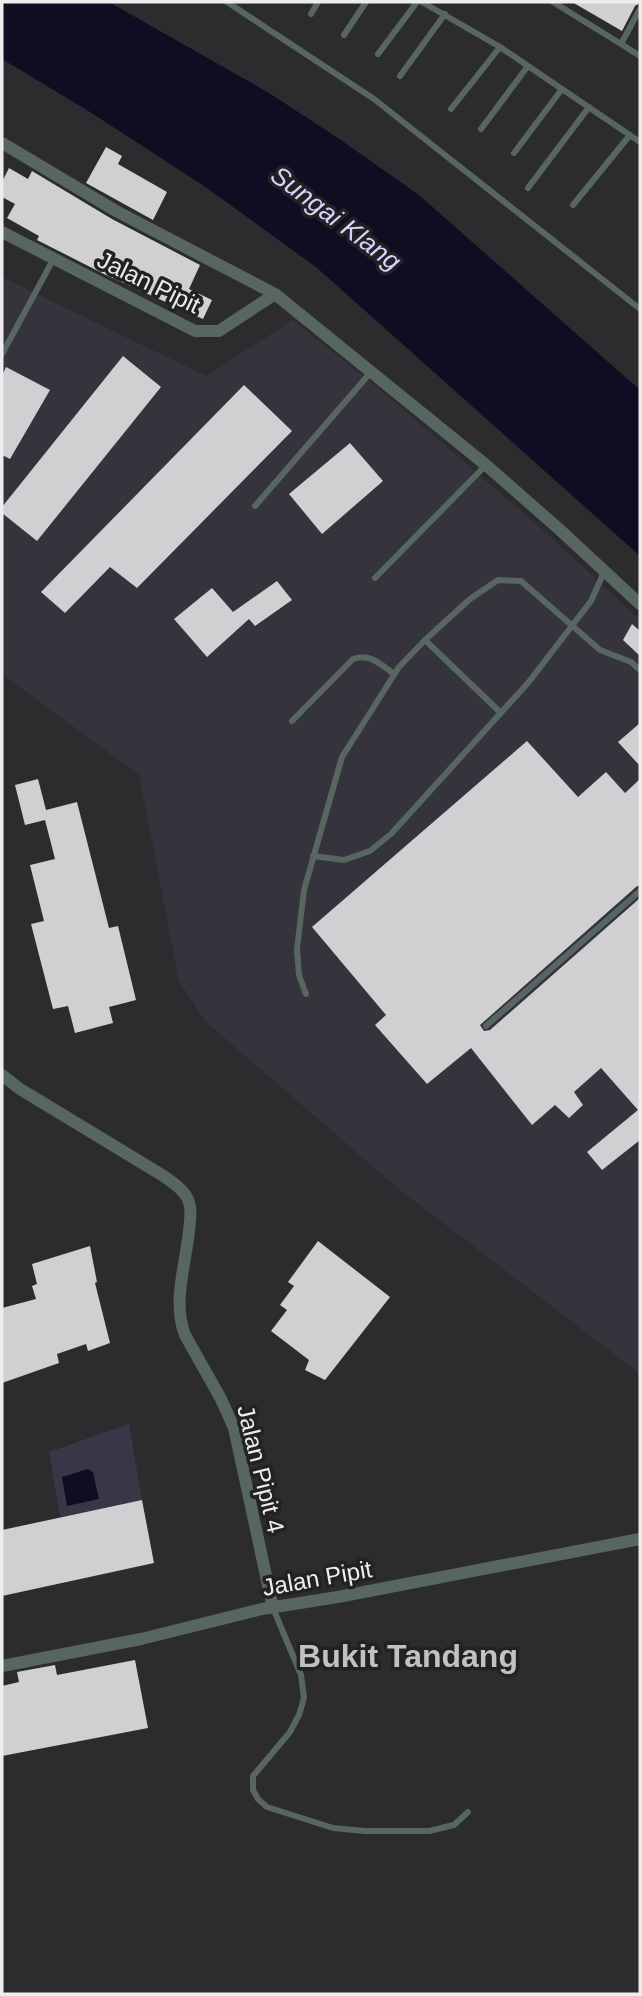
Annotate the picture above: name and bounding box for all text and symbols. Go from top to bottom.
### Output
water label: Sungai Klang [265,159,407,277]
street label: Jalan Pipit [93,246,205,319]
street label: Jalan Pipit 4 [232,1402,290,1536]
street label: Jalan Pipit [260,1555,374,1601]
district label: Bukit Tandang [298,1638,518,1674]

